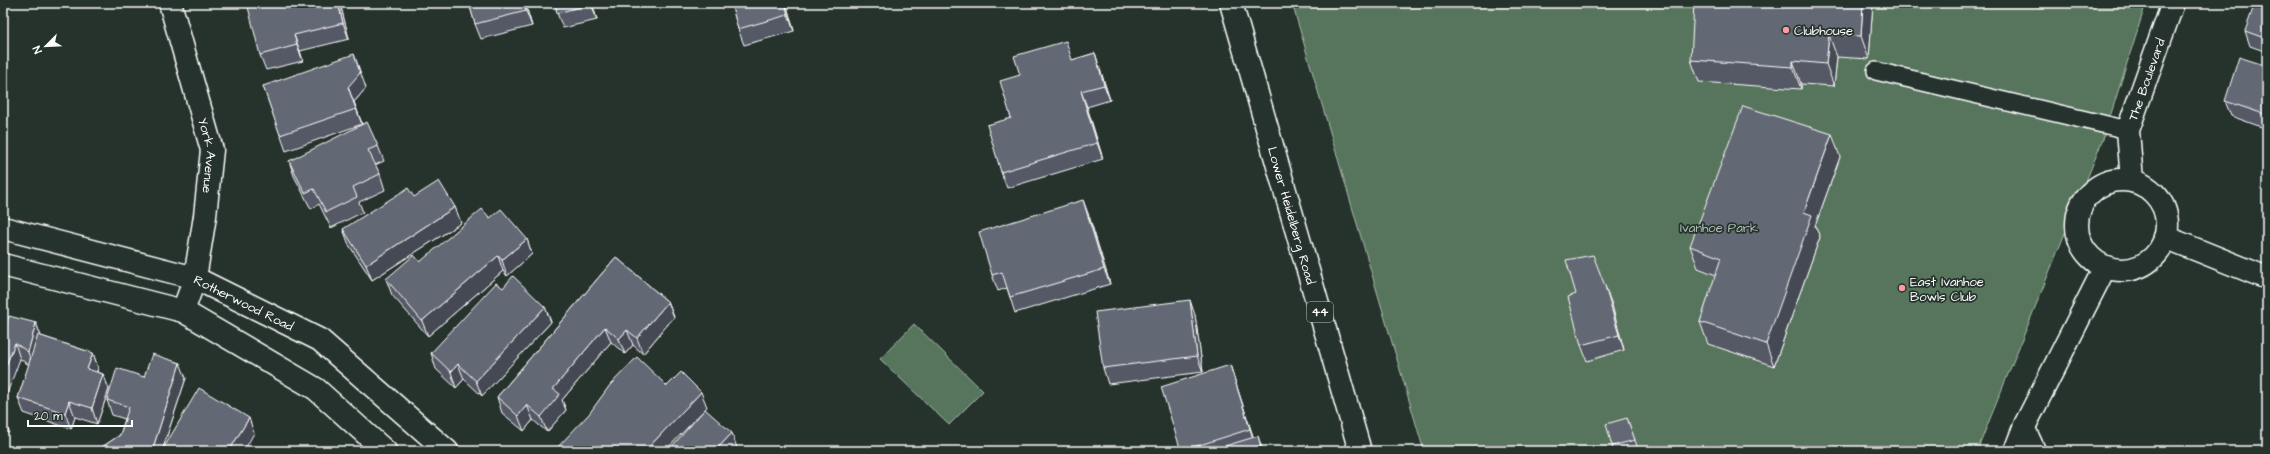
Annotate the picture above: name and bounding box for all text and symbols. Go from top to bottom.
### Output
place label: Clubhouse [1794,22,1853,40]
marker: Clubhouse [1781,25,1791,35]
north arrow [26,26,66,66]
street label: The Boulevard [2124,36,2170,123]
text: N [29,44,46,56]
street label: York Avenue [193,116,220,194]
street label: Lower Heidelberg Road [1263,145,1320,287]
park label: Ivanhoe Park [1680,219,1758,237]
street label: Rotherwood Road [190,271,297,336]
place label: East Ivanhoe Bowls Club [1910,273,1984,306]
marker: East Ivanhoe Bowls Club [1897,283,1907,293]
road number: 44 [1307,302,1333,322]
scale bar [28,402,132,428]
text: 20 m [34,408,63,425]

